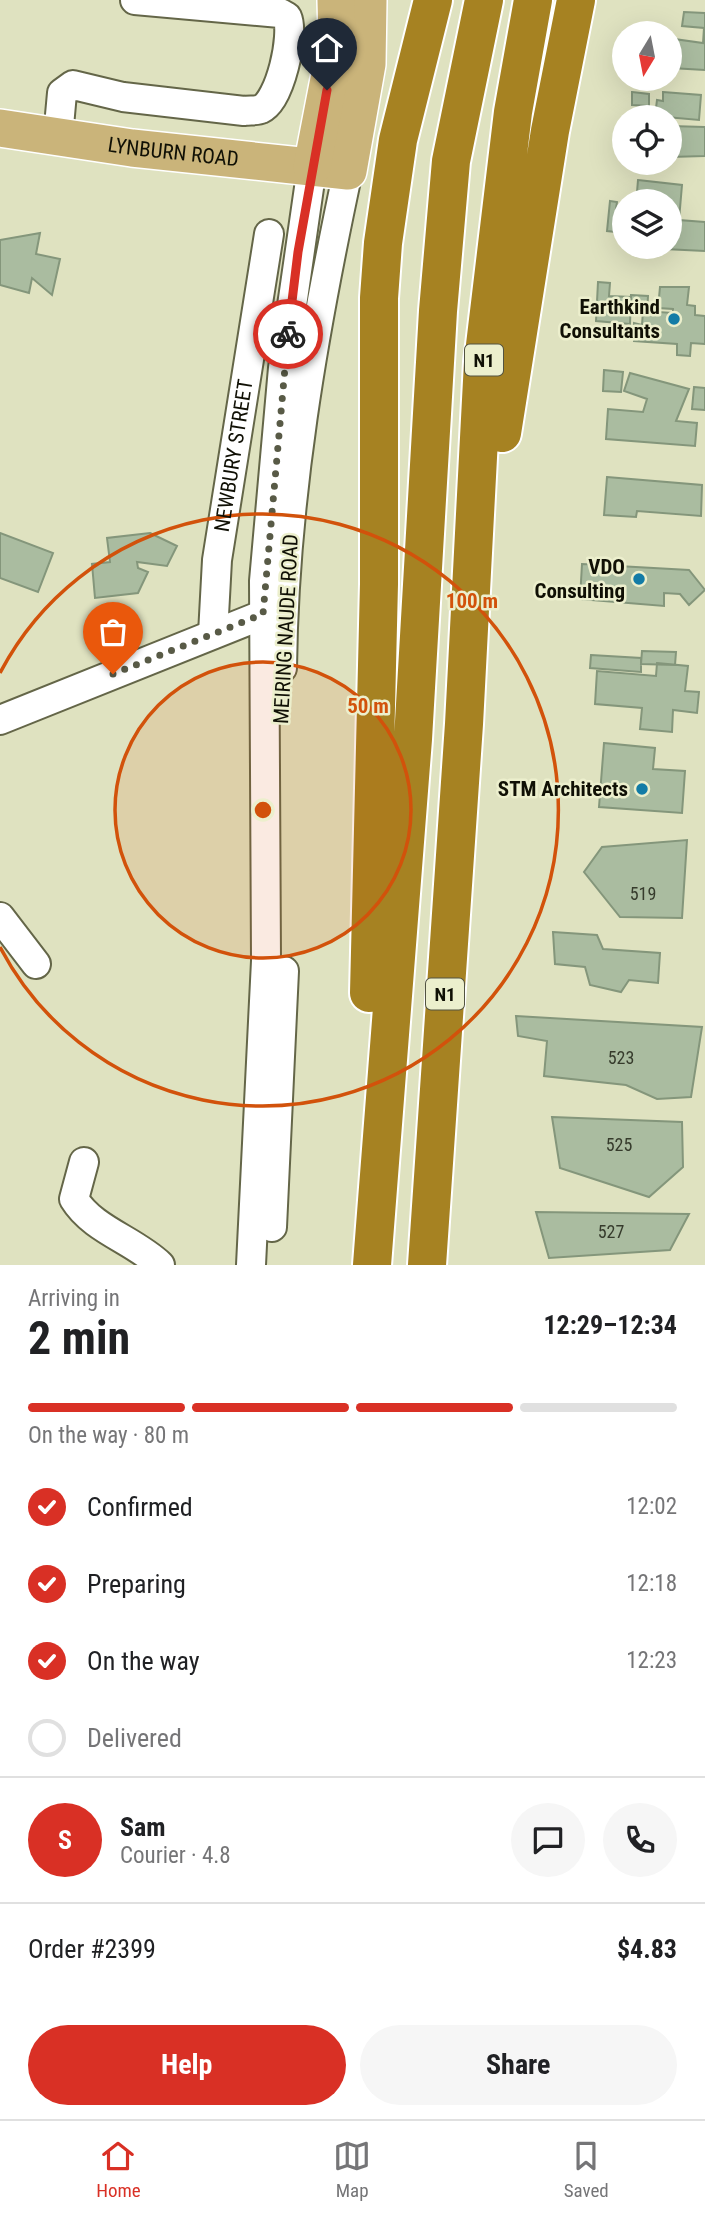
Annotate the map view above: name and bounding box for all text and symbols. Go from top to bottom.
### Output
pin [297,18,357,90]
north arrow [612,21,682,91]
map controls [612,21,682,259]
icon: home [308,29,346,67]
button: locate [612,105,682,175]
street label: LYNBURN ROAD [106,132,240,171]
button: layers [612,189,682,259]
place label: Earthkind Consultants [559,295,660,343]
courier [253,299,323,369]
marker: Earthkind Consultants [666,311,682,327]
icon: bike [269,315,307,353]
road number: N1 [465,344,503,376]
street label: NEWBURY STREET [210,377,258,533]
street label: MEIRING NAUDE ROAD [269,533,303,725]
place label: VDO Consulting [534,555,625,603]
marker: VDO Consulting [631,571,647,587]
text: 100 m [446,589,498,613]
pin [83,602,143,674]
icon: bag [94,613,132,651]
text: 50 m [347,694,389,718]
place label: STM Architects [498,777,628,801]
marker: STM Architects [634,781,650,797]
centre of rings [251,798,275,822]
house number: 519 [630,883,656,904]
road number: N1 [426,978,464,1010]
house number: 523 [608,1047,634,1068]
house number: 525 [606,1134,632,1155]
house number: 527 [598,1221,624,1242]
text: Arriving in [28,1285,120,1312]
text: 12:29–12:34 [543,1310,677,1340]
text: 2 min [28,1311,130,1365]
text: On the way · 80 m [28,1422,189,1449]
icon: check [28,1488,66,1526]
text: Confirmed [87,1492,193,1522]
text: 12:02 [626,1493,677,1520]
icon: check [28,1565,66,1603]
text: Preparing [87,1569,186,1599]
text: 12:18 [626,1570,677,1597]
icon: check [28,1642,66,1680]
text: On the way [87,1646,200,1676]
text: 12:23 [626,1647,677,1674]
text: Delivered [87,1723,182,1753]
button: chat [511,1803,585,1877]
button: phone [603,1803,677,1877]
text: Sam [120,1812,166,1842]
text: S [58,1825,72,1855]
text: Courier · 4.8 [120,1842,231,1869]
text: Order #2399 [28,1934,156,1964]
text: $4.83 [617,1934,677,1964]
button: Help [28,2025,346,2105]
button: Share [360,2025,677,2105]
tab: Home [96,2137,141,2202]
tab: Map [333,2137,371,2202]
tab: Saved [564,2137,609,2202]

